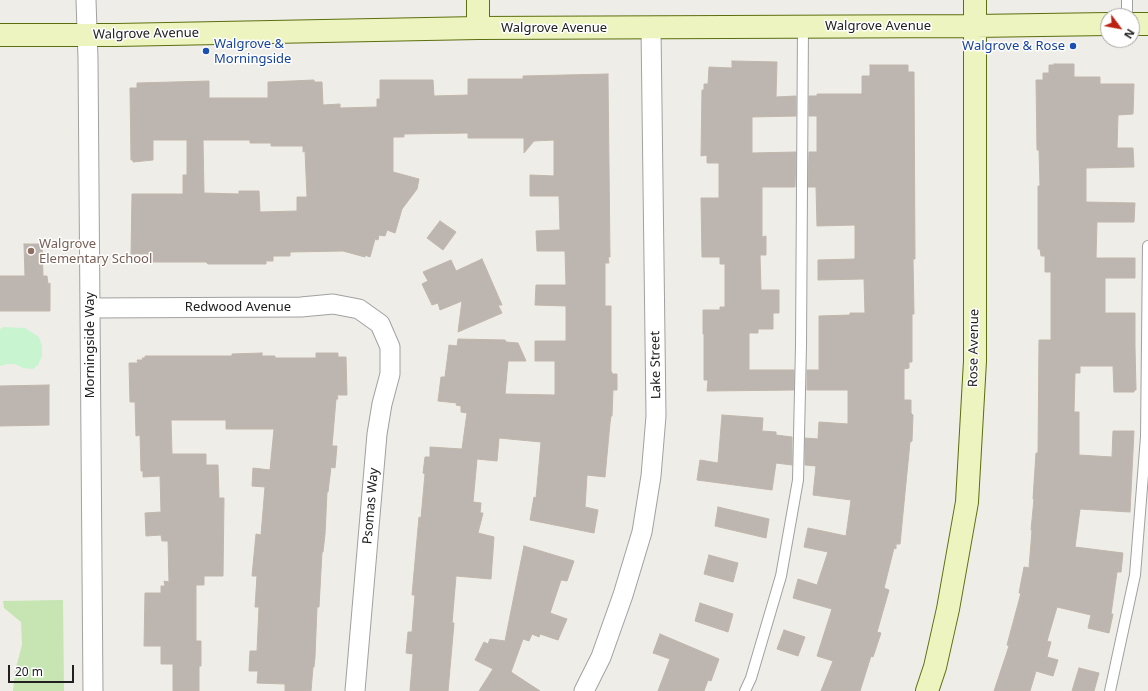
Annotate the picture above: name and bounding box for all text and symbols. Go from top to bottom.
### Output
north arrow [1100,8,1140,48]
street label: Walgrove Avenue [825,18,931,34]
street label: Walgrove Avenue [501,20,607,36]
street label: Walgrove Avenue [93,25,199,43]
text: N [1121,26,1138,42]
place label: Walgrove & Morningside [214,36,291,67]
place label: Walgrove & Rose [962,38,1065,54]
marker: Walgrove & Rose [1068,41,1078,51]
marker: Walgrove & Morningside [201,46,211,56]
place label: Walgrove Elementary School [39,236,152,267]
marker: Walgrove Elementary School [26,246,36,256]
street label: Morningside Way [82,292,98,398]
street label: Redwood Avenue [185,299,291,315]
street label: Rose Avenue [966,309,982,387]
street label: Lake Street [648,331,664,399]
street label: Psomas Way [360,467,382,545]
scale bar [10,657,76,683]
text: 20 m [15,663,43,680]

